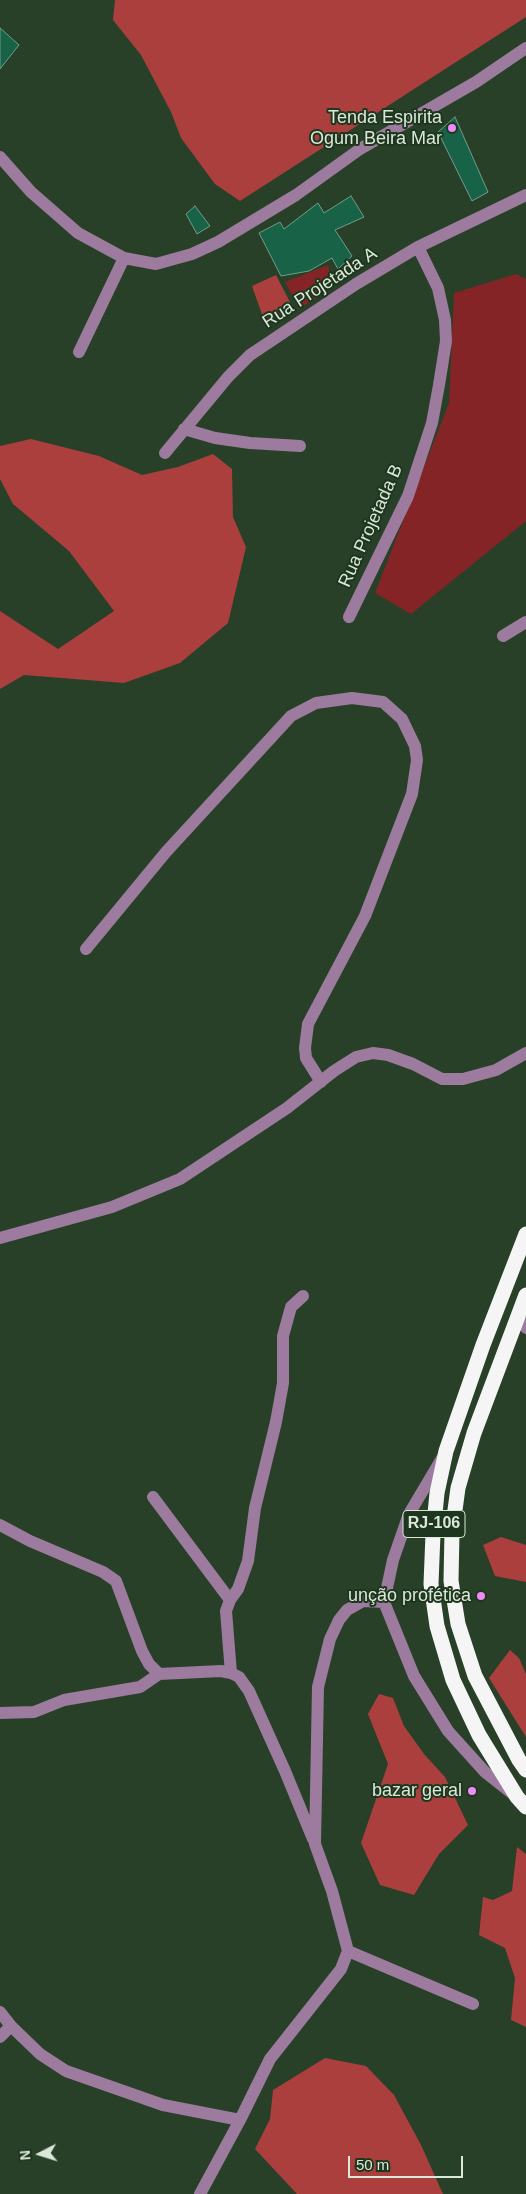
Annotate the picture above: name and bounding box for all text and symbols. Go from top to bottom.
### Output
place label: Tenda Espirita Ogum Beira Mar [310,107,442,150]
marker: Tenda Espirita Ogum Beira Mar [446,122,458,134]
street label: Rua Projetada A [259,243,381,333]
street label: Rua Projetada B [334,461,408,591]
road number: RJ-106 [403,1510,465,1538]
place label: unção profética [348,1585,471,1607]
marker: unção profética [475,1590,487,1602]
place label: bazar geral [372,1780,462,1802]
marker: bazar geral [466,1785,478,1797]
north arrow [15,2129,65,2179]
scale bar [351,2146,466,2178]
text: N [17,2150,33,2161]
text: 50 m [356,2156,389,2173]

